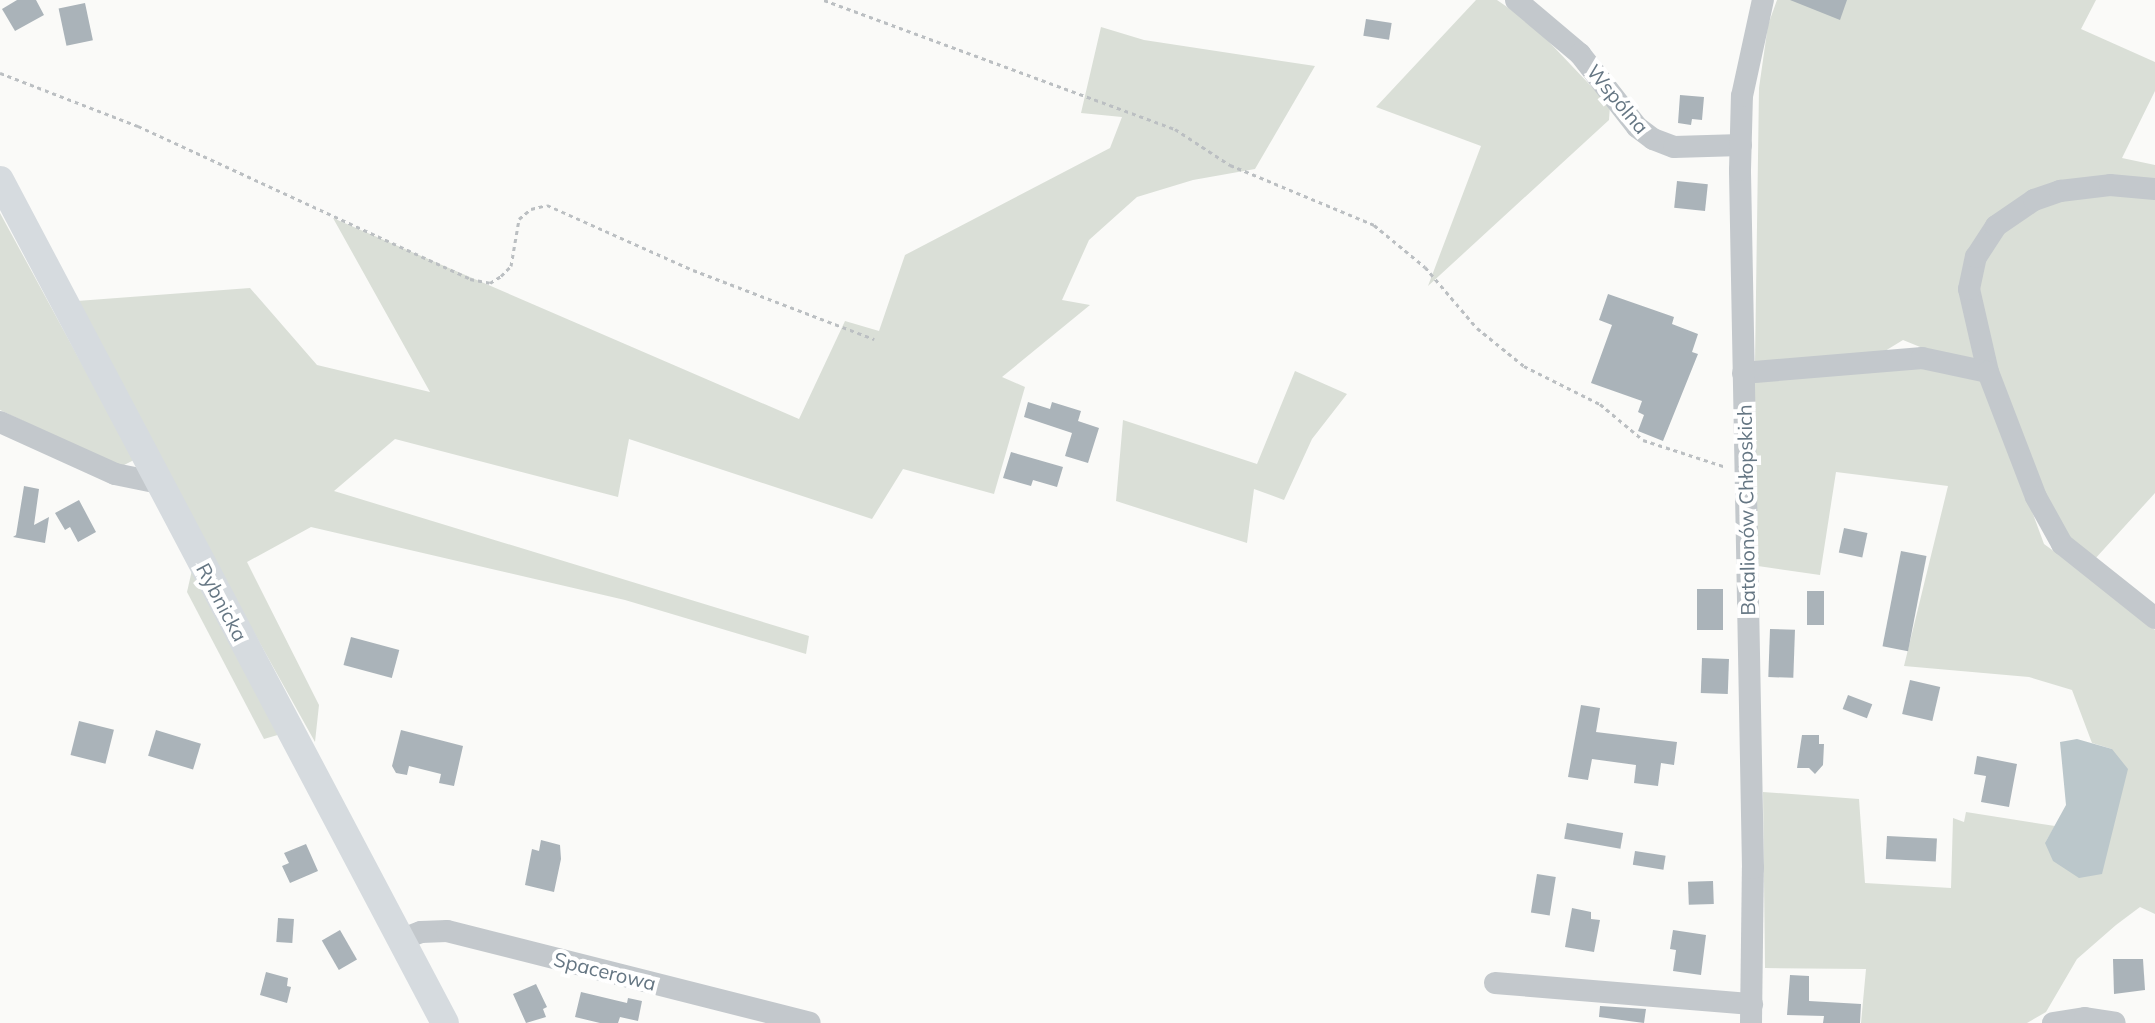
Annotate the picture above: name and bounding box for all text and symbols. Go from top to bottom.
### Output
street label: Wspólna [1582,60,1654,138]
street label: Batalionów Chłopskich [1732,404,1760,616]
street label: Rybnicka [191,559,253,645]
street label: Spacerowa [551,947,659,995]

